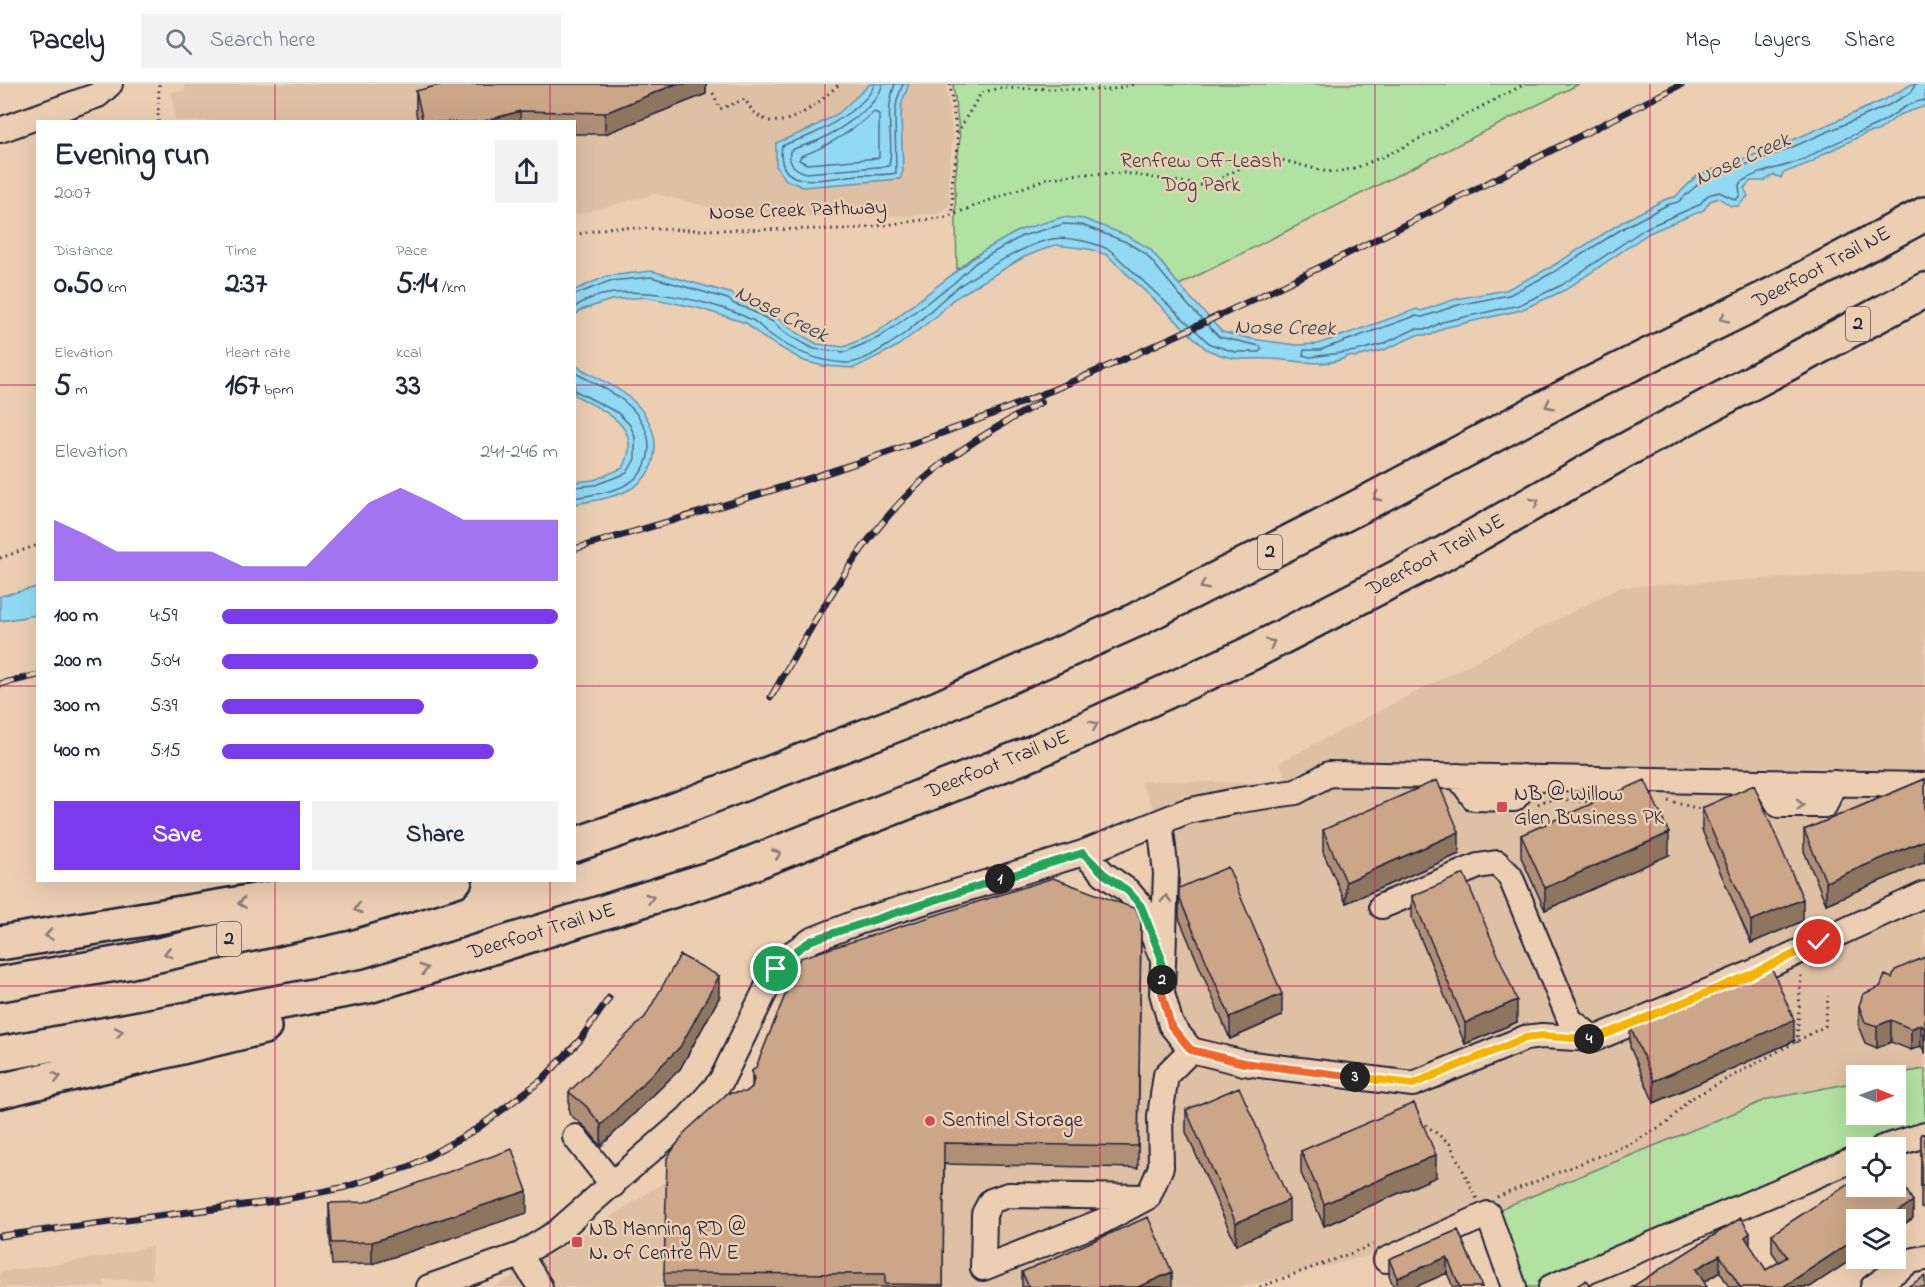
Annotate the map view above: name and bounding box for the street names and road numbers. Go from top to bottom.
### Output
street label: Nose Creek Pathway [709,193,887,231]
street label: Deerfoot Trail NE [1747,219,1896,318]
road number: 2 [1846,307,1870,341]
street label: Deerfoot Trail NE [1361,507,1510,606]
road number: 2 [1258,535,1282,569]
street label: Deerfoot Trail NE [921,722,1074,808]
street label: Deerfoot Trail NE [464,895,619,969]
road number: 2 [217,922,241,956]

